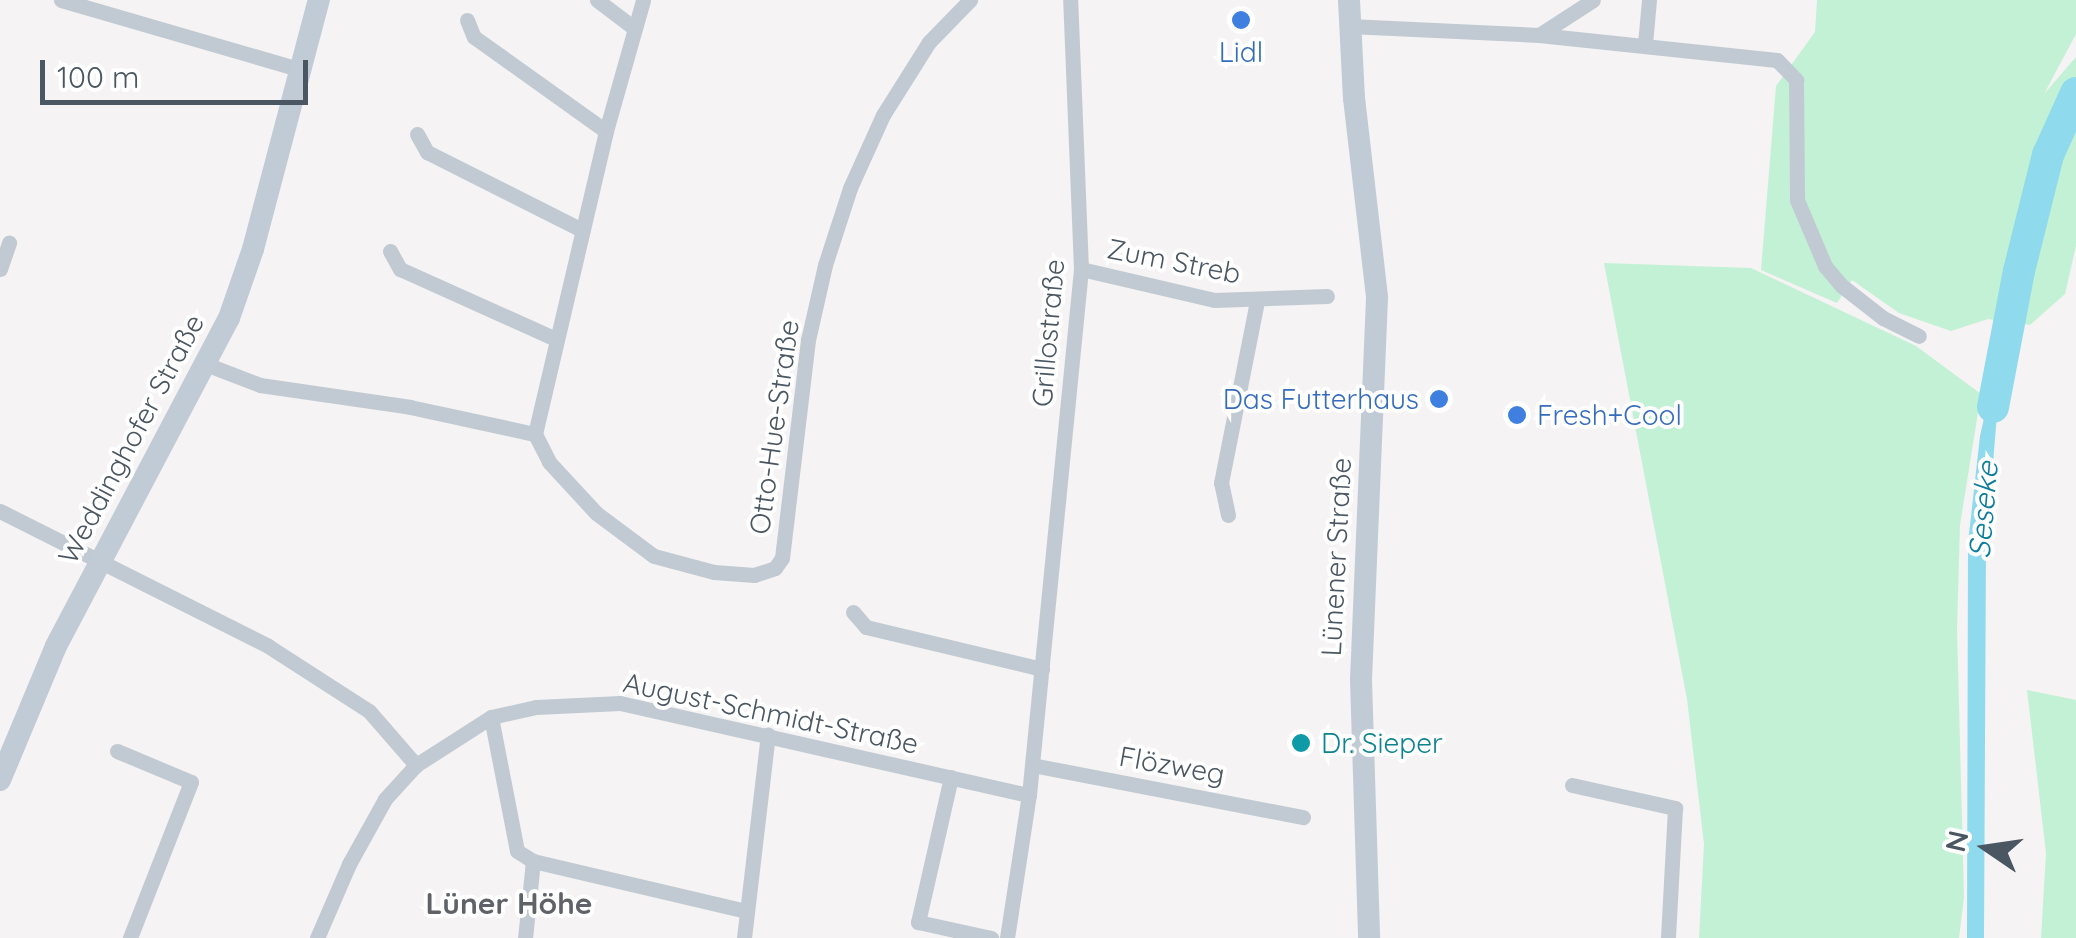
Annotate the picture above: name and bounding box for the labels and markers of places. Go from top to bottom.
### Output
marker: Lidl [1230,9,1252,31]
place label: Lidl [1219,35,1263,69]
place label: Das Futterhaus [1223,382,1419,416]
marker: Das Futterhaus [1428,388,1450,410]
place label: Fresh+Cool [1537,398,1682,432]
marker: Fresh+Cool [1506,404,1528,426]
place label: Dr. Sieper [1321,726,1443,760]
marker: Dr. Sieper [1290,732,1312,754]

